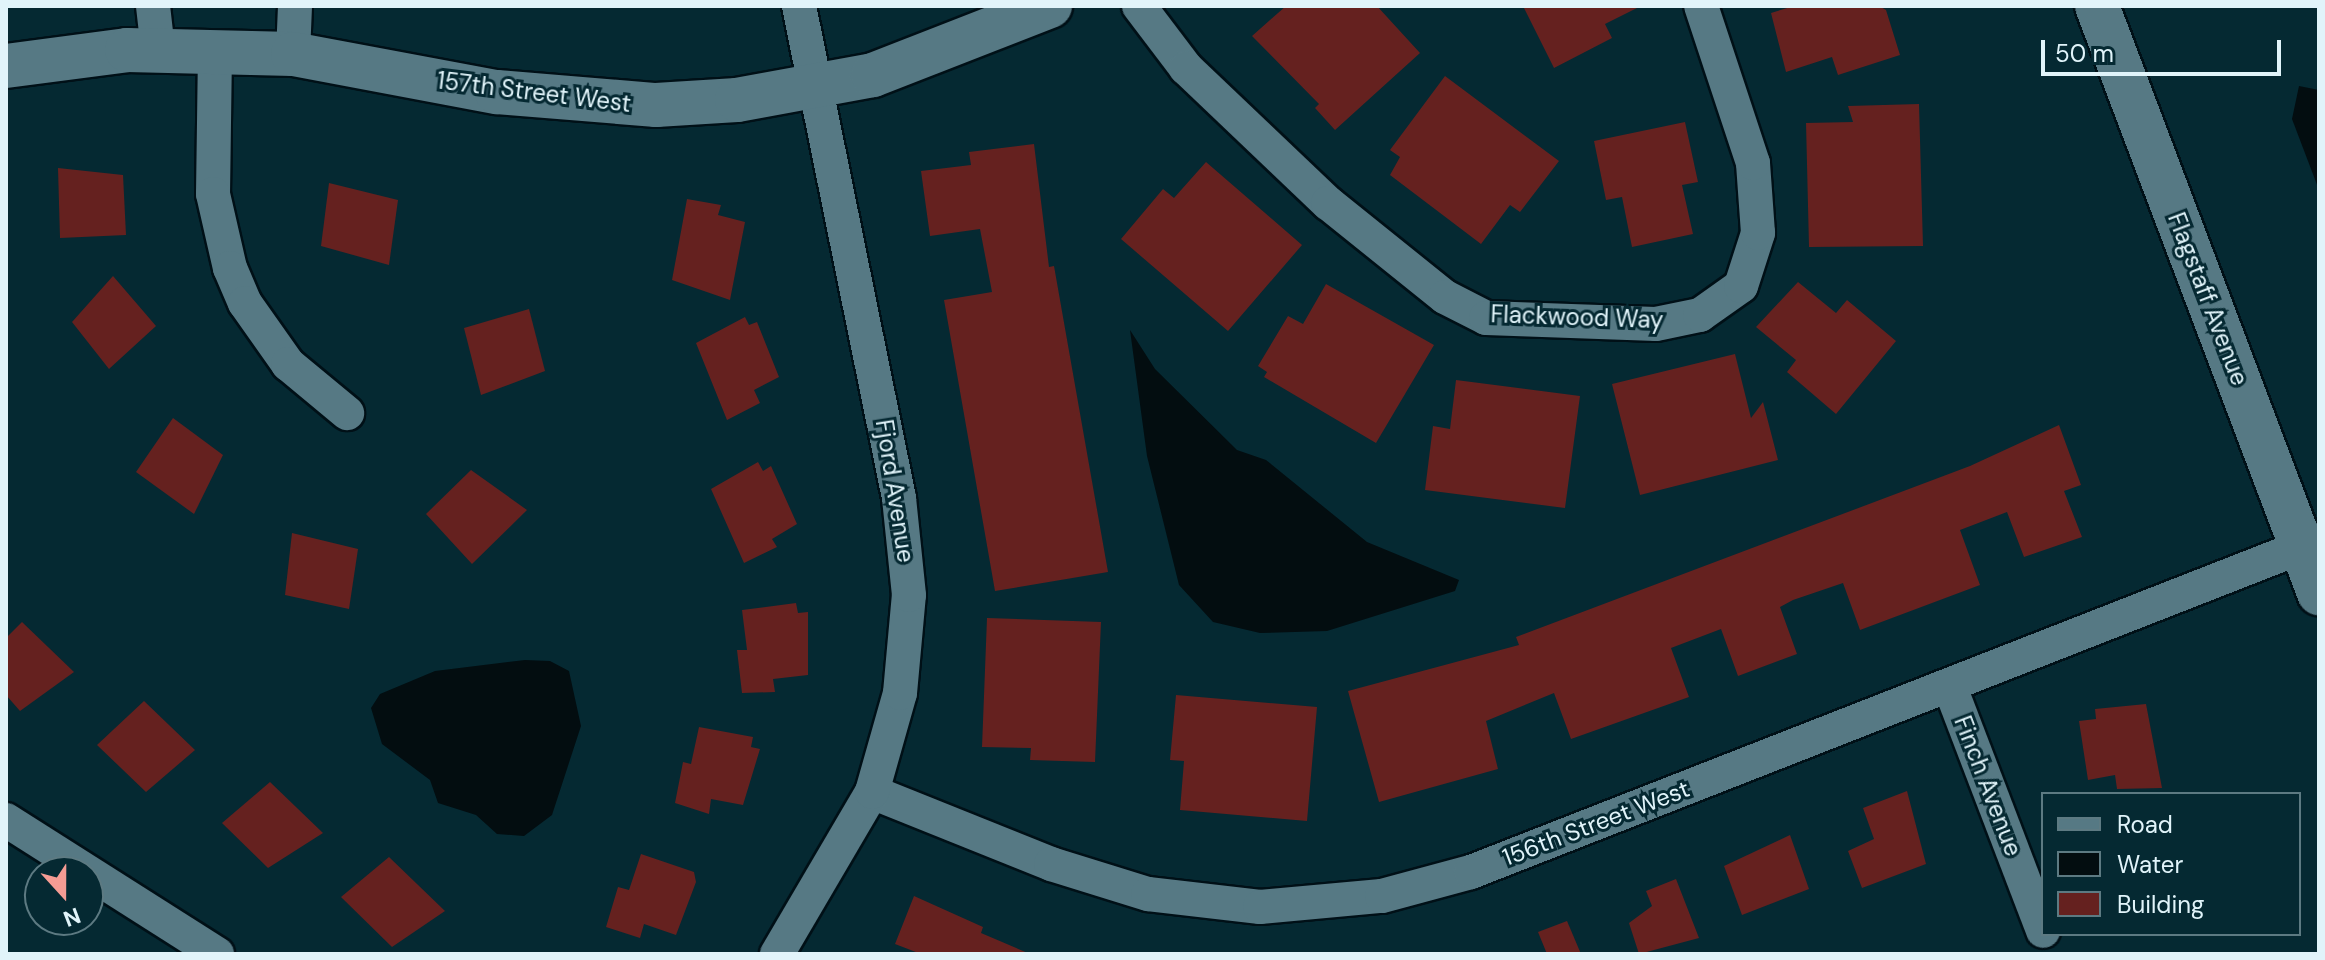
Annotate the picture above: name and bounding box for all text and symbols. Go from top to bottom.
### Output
scale bar [2045,24,2285,74]
text: 50 m [2055,38,2114,69]
street label: 157th Street West [435,66,633,118]
street label: Flagstaff Avenue [2162,208,2254,390]
street label: Flackwood Way [1490,300,1664,334]
street label: Fjord Avenue [869,417,921,565]
street label: Finch Avenue [1948,712,2028,860]
street label: 156th Street West [1499,774,1693,872]
legend [2041,792,2301,936]
text: Road [2117,809,2173,840]
text: Water [2117,849,2183,880]
north arrow [24,856,104,936]
text: Building [2117,889,2204,920]
text: N [59,901,85,933]

